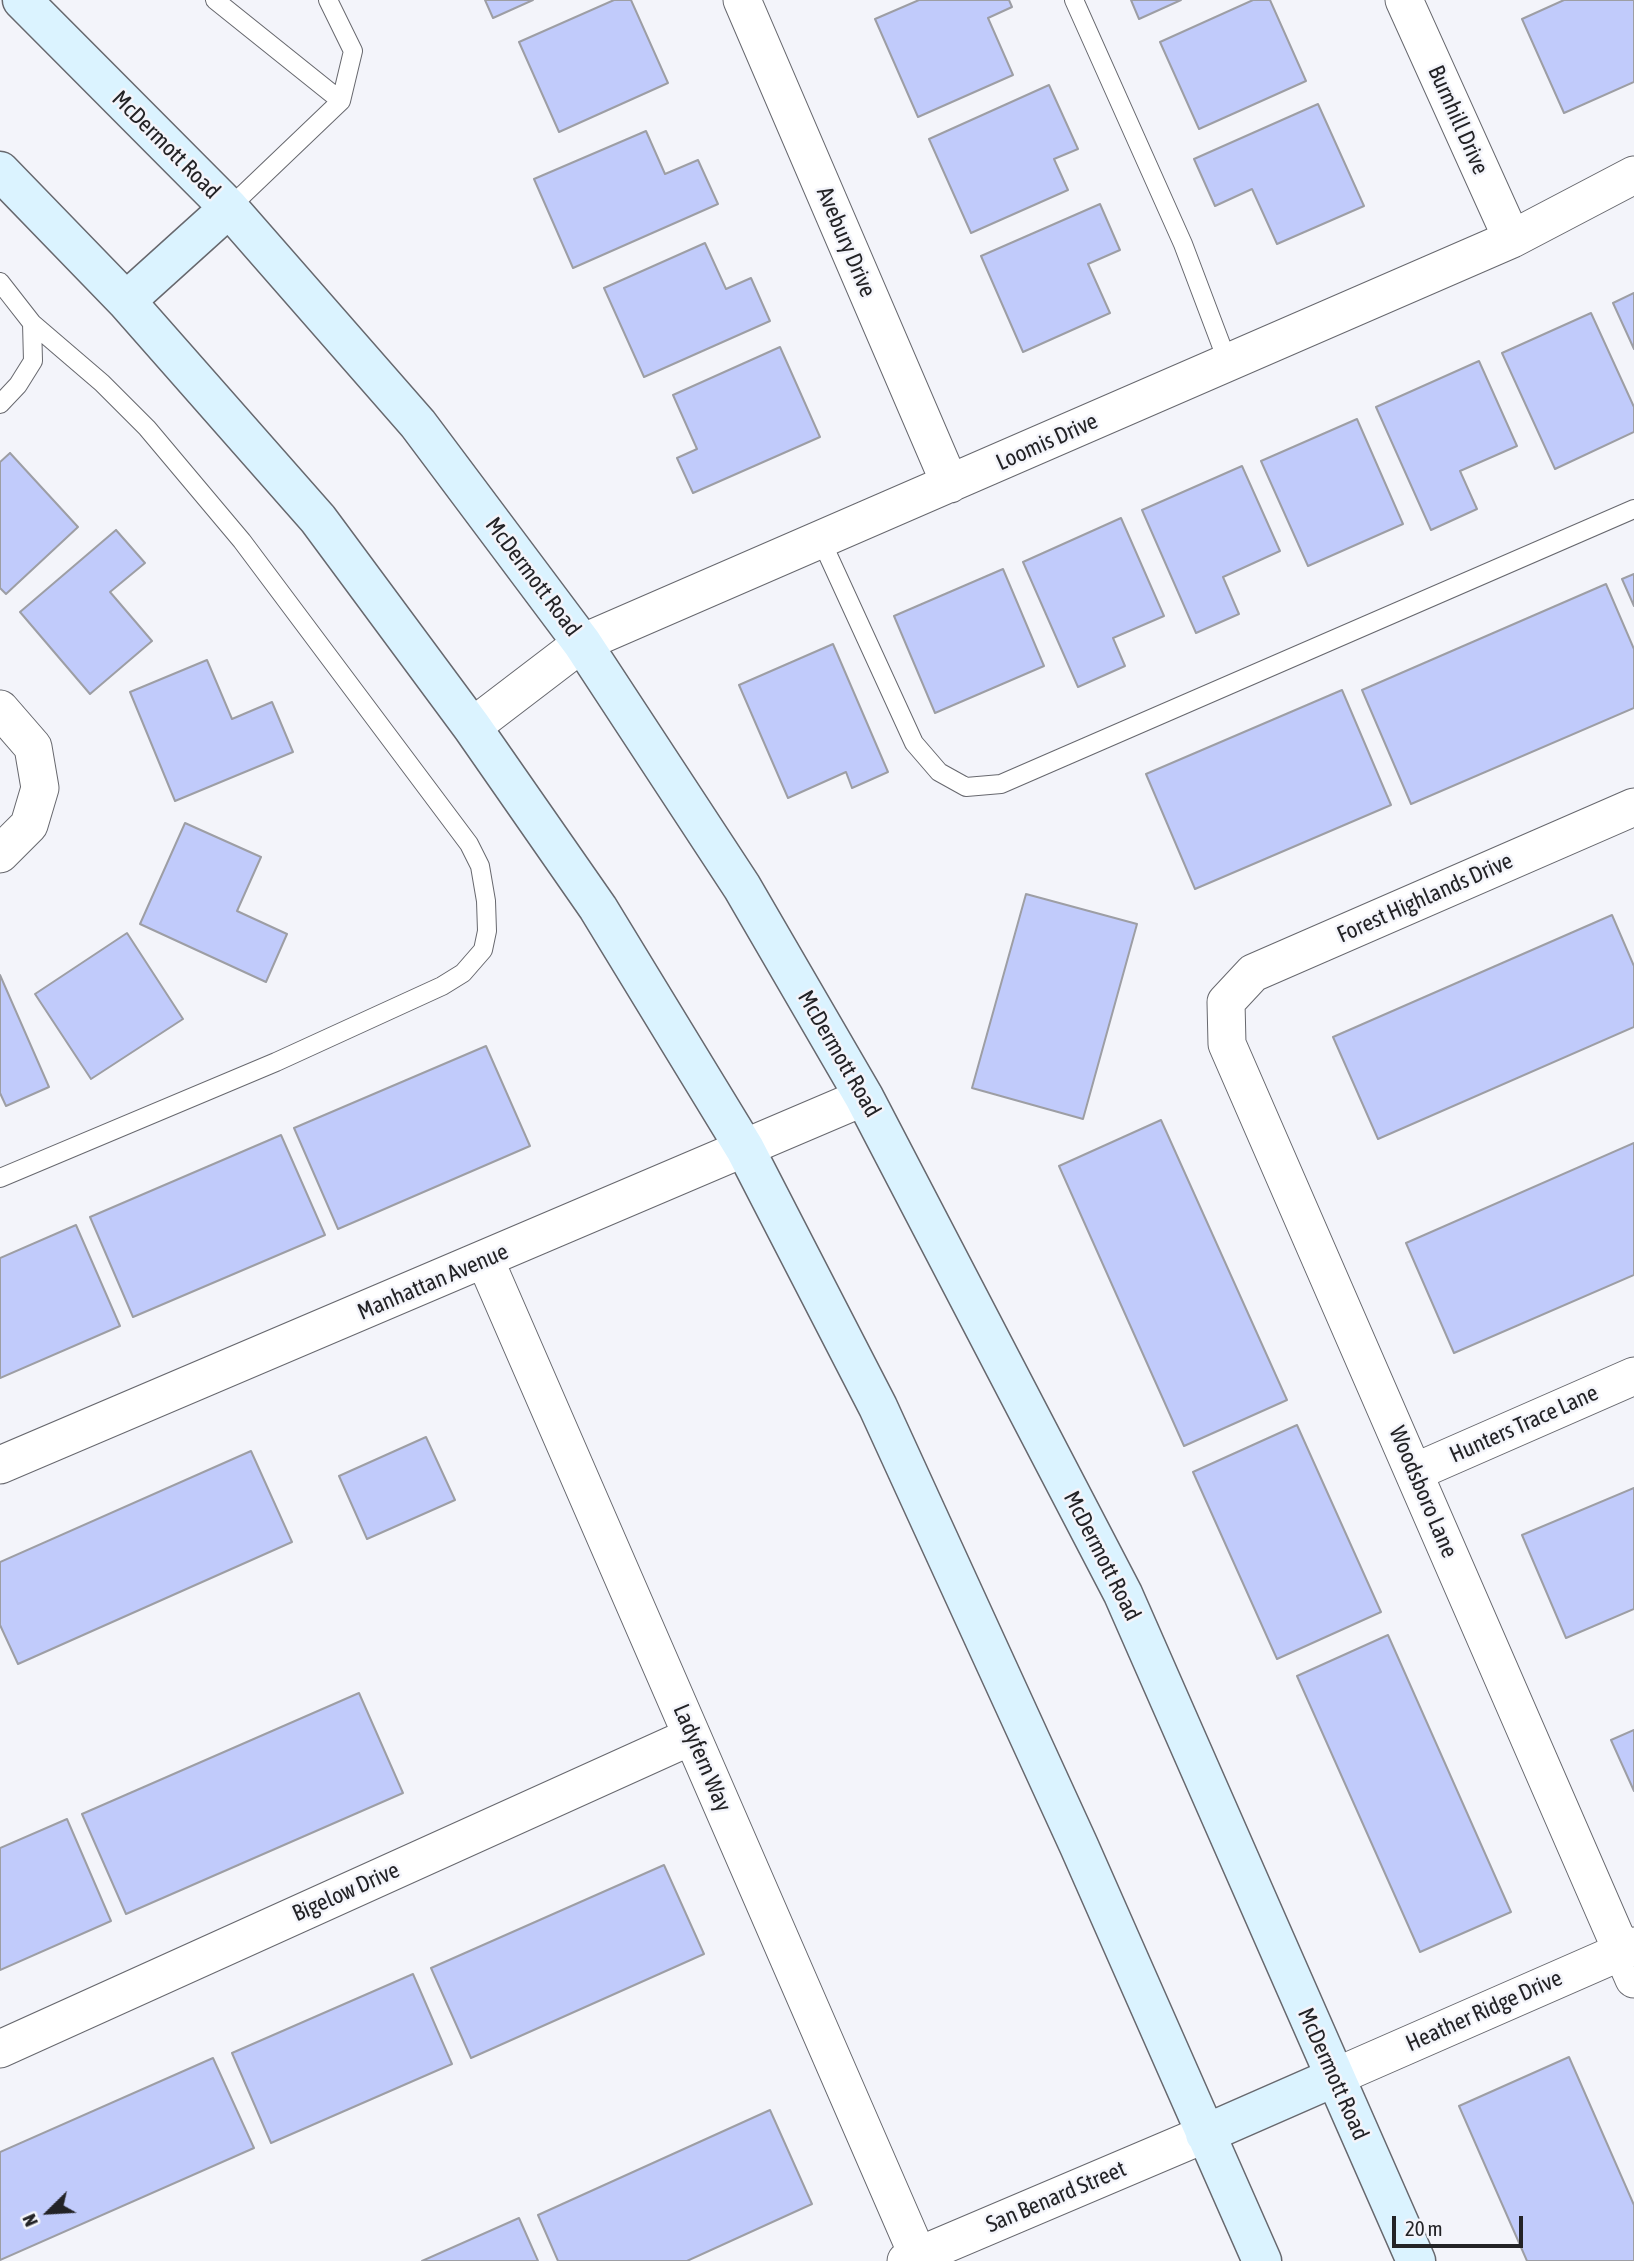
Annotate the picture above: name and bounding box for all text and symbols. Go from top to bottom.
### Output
street label: Burnhill Drive [1422,61,1494,179]
street label: McDermott Road [106,85,226,205]
street label: Avebury Drive [810,183,882,301]
street label: Loomis Drive [992,407,1102,477]
street label: McDermott Road [479,512,587,642]
street label: Forest Highlands Drive [1333,847,1517,949]
street label: McDermott Road [792,986,886,1122]
street label: Manhattan Avenue [353,1238,513,1326]
street label: Hunters Trace Lane [1446,1379,1602,1469]
street label: Woodsboro Lane [1383,1422,1463,1562]
street label: McDermott Road [1058,1487,1146,1625]
street label: Ladyfern Way [667,1700,737,1816]
street label: Bigelow Drive [288,1856,404,1928]
street label: Heather Ridge Drive [1402,1964,1566,2058]
street label: McDermott Road [1292,2004,1374,2144]
street label: San Benard Street [982,2155,1130,2239]
north arrow [14,2177,84,2247]
scale bar [1396,2202,1527,2246]
text: N [17,2211,42,2230]
text: 20 m [1405,2216,1443,2240]

